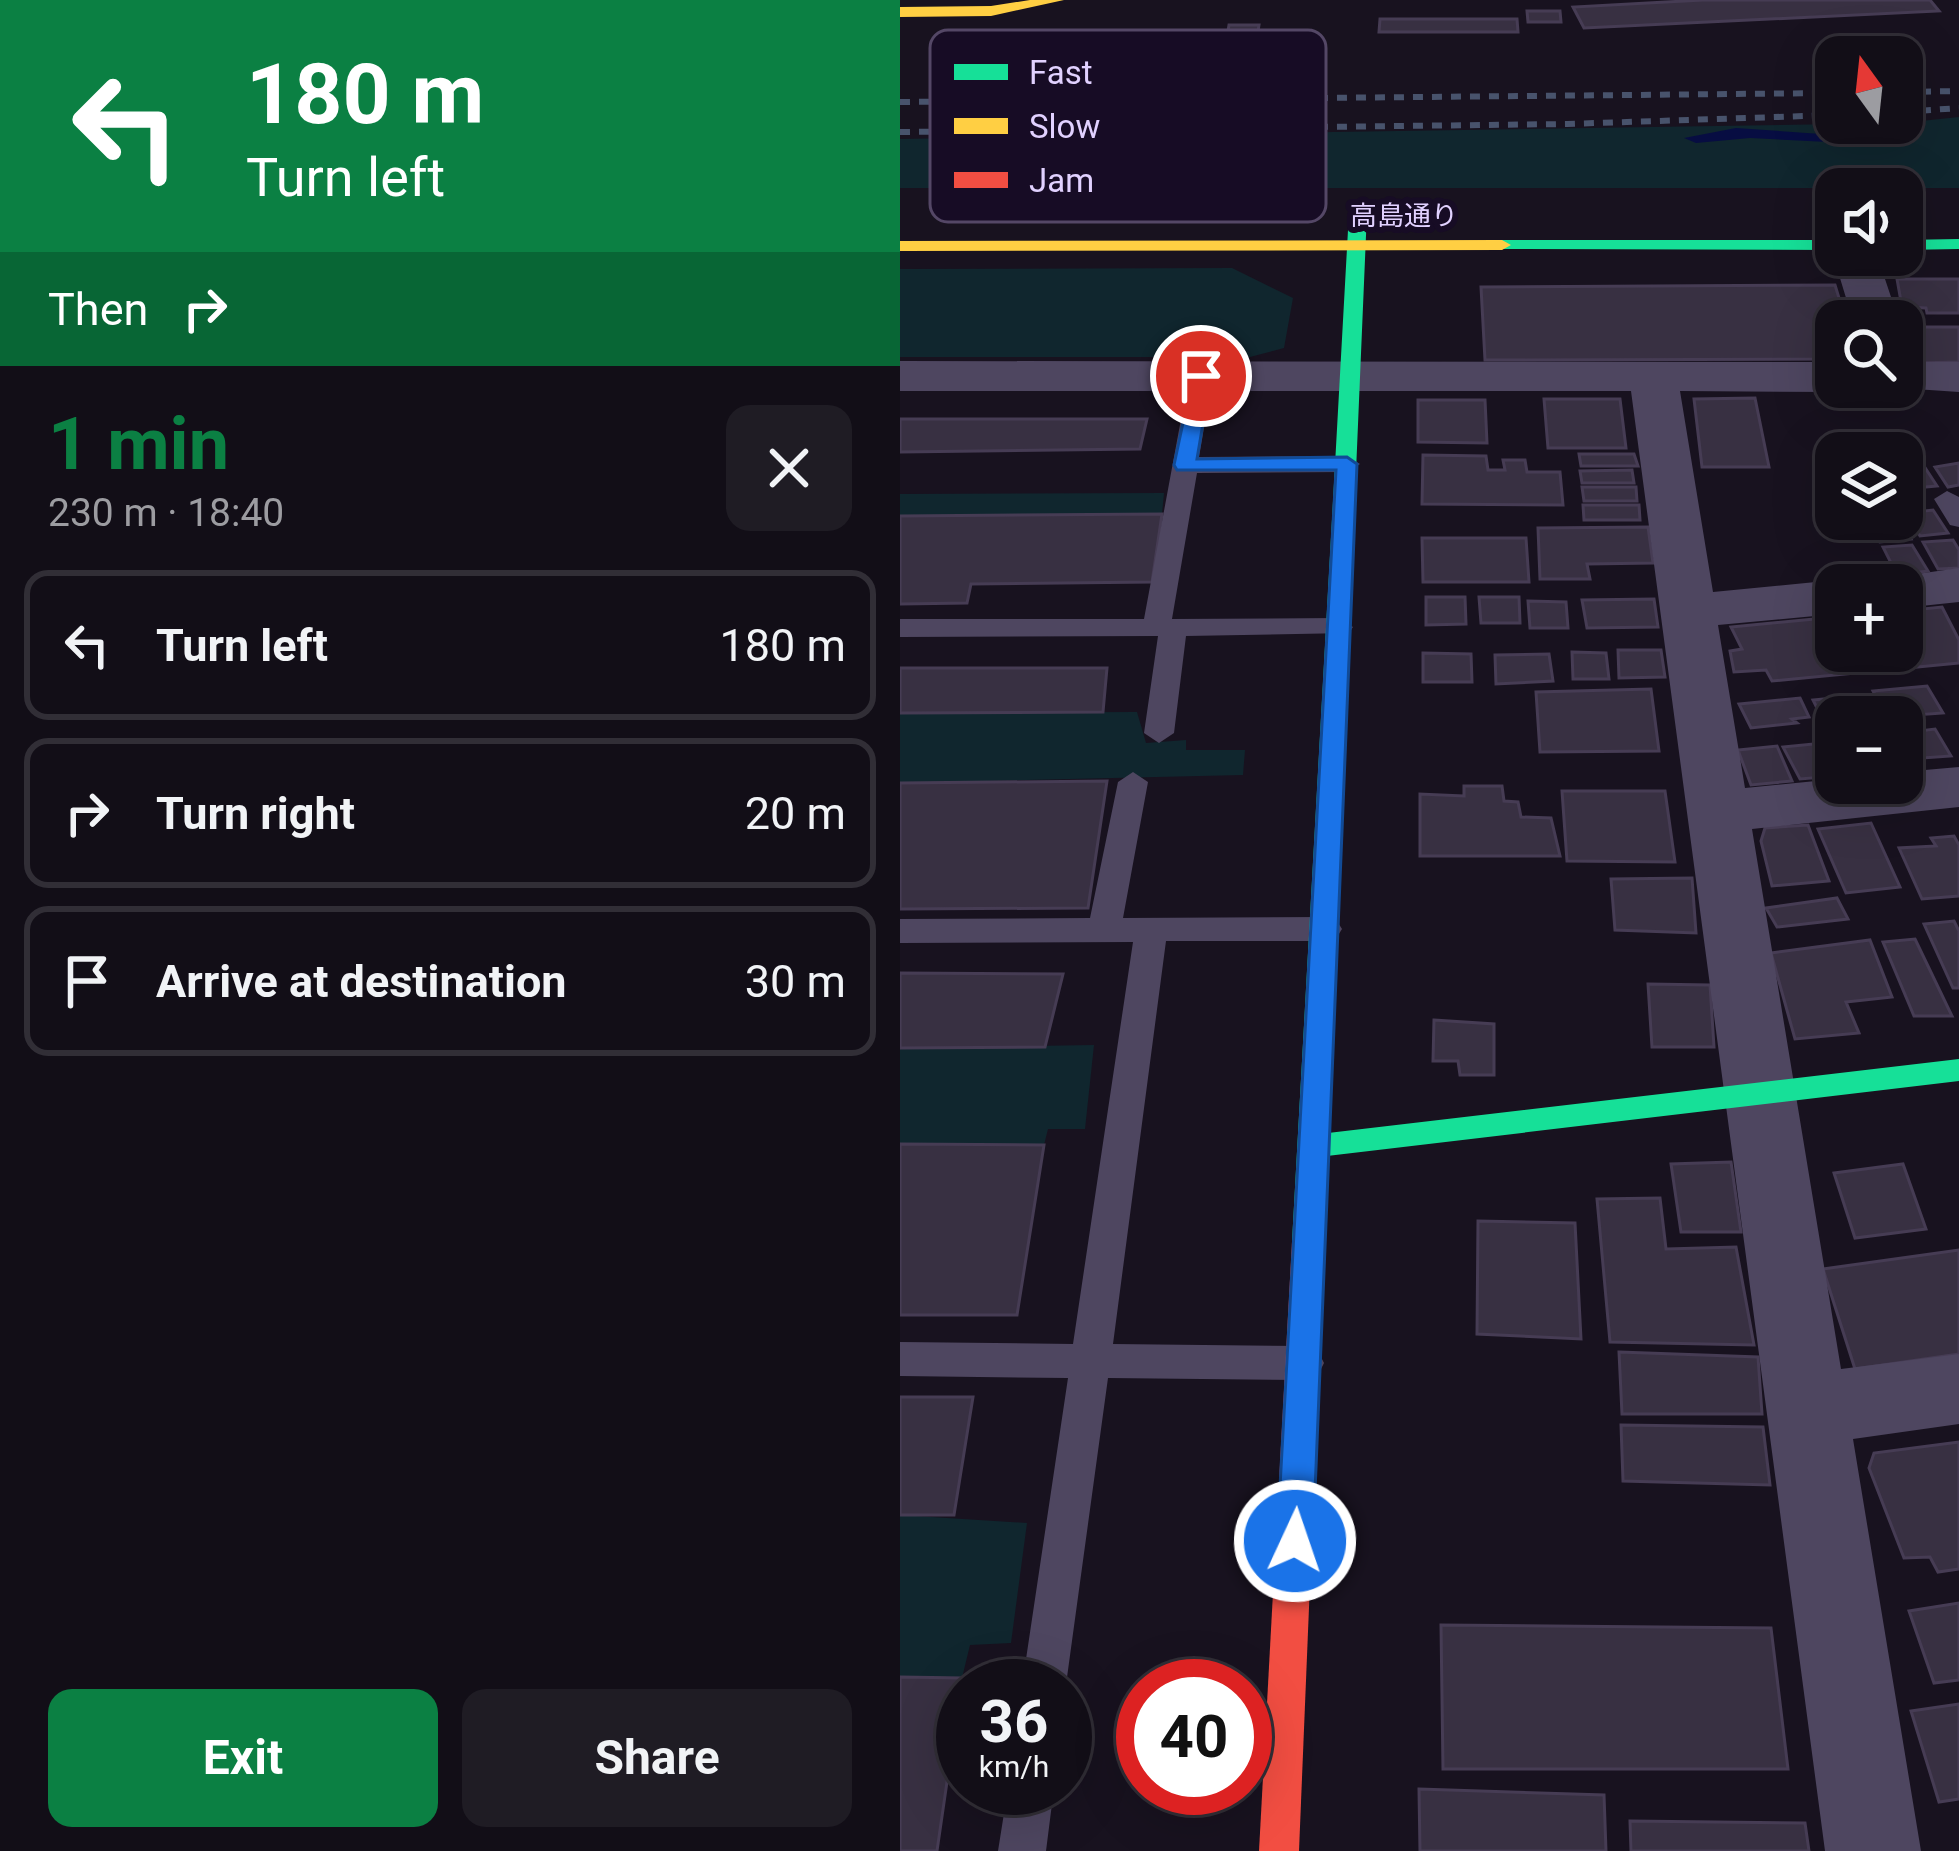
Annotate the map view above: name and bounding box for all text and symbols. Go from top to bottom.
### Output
legend [930,30,1326,222]
north arrow [1815,36,1923,144]
map controls [1815,36,1923,804]
text: 180 m [246,45,484,144]
icon: left [48,48,204,204]
text: Fast [1029,53,1092,92]
text: Slow [1029,107,1100,146]
text: Turn left [246,146,445,209]
text: Jam [1029,161,1094,200]
button: sound [1815,168,1923,276]
street label: 高島通り [1350,200,1458,232]
icon: right [172,276,238,342]
text: Then [48,283,148,336]
button: search [1815,300,1923,408]
pin [1150,325,1252,427]
icon: arrive [1168,343,1234,409]
text: 1 min [48,402,229,487]
button: close [726,405,852,531]
button: layers [1815,432,1923,540]
text: 230 m · 18:40 [48,490,284,536]
button: + [1815,564,1923,672]
icon: left [54,612,120,678]
text: Turn left [156,619,328,672]
text: 180 m [720,619,846,672]
button: − [1815,696,1923,804]
icon: right [54,780,120,846]
text: Turn right [156,787,355,840]
text: 20 m [745,787,846,840]
icon: arrive [54,948,120,1014]
text: Arrive at destination [156,955,567,1008]
text: 30 m [745,955,846,1008]
position arrow [1232,1478,1358,1604]
speed limit sign: 40 [1116,1659,1272,1815]
text: 36 [980,1686,1048,1757]
button: Exit [48,1689,438,1827]
button: Share [462,1689,852,1827]
text: km/h [979,1749,1049,1784]

